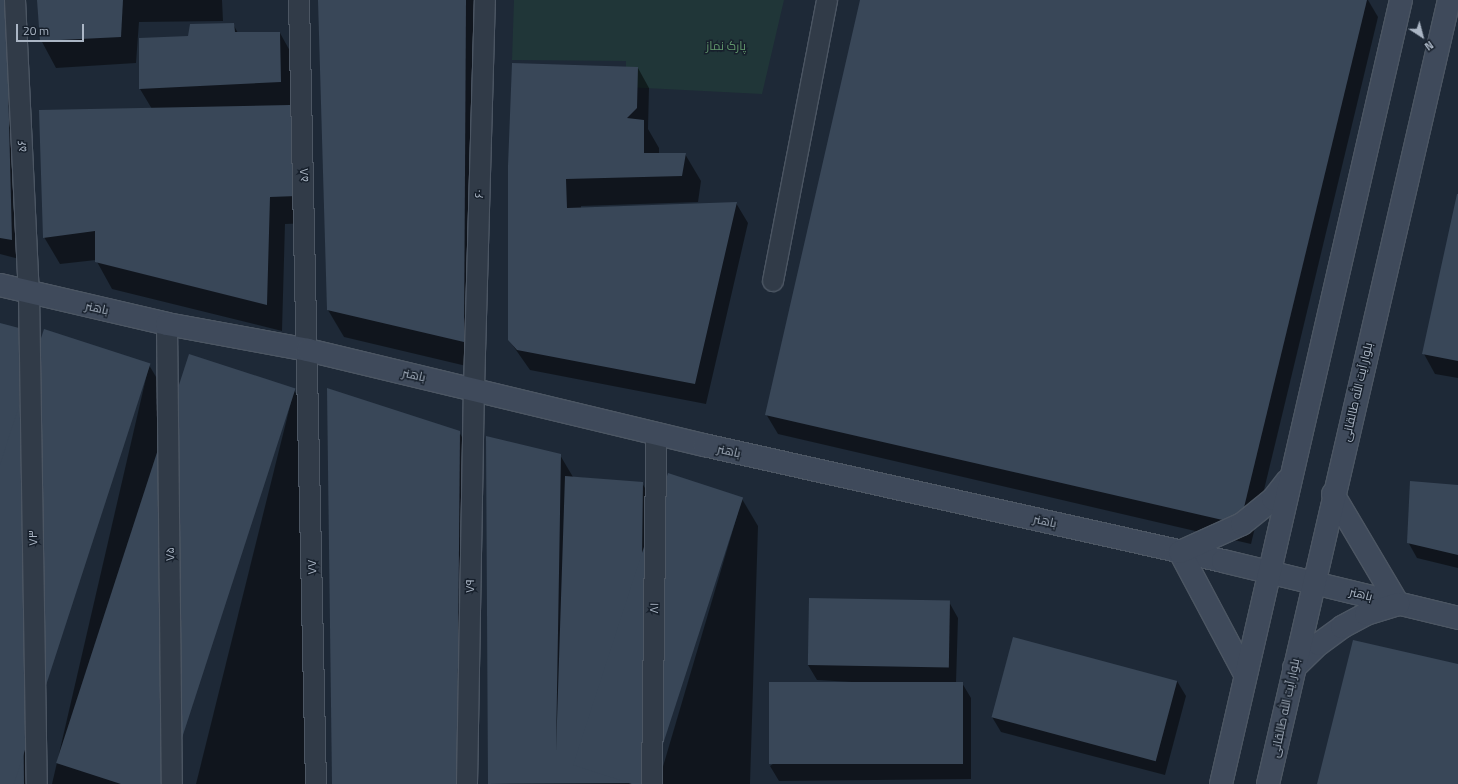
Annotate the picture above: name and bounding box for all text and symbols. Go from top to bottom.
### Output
scale bar [18,16,86,42]
north arrow [1402,16,1442,56]
text: 20 m [23,21,49,40]
text: N [1421,37,1437,54]
park label: پارک نماز [706,39,746,53]
street label: ۵۶ [14,139,30,153]
street label: ۵۸ [297,168,311,182]
street label: ۶۰ [472,189,486,199]
street label: باهنر [84,298,110,318]
street label: بلوار آیت الله طالقانی [1339,341,1375,443]
street label: باهنر [401,365,427,385]
street label: باهنر [716,441,742,461]
street label: باهنر [1032,511,1058,531]
street label: ۷۳ [26,530,40,546]
street label: ۷۵ [163,547,177,561]
street label: ۷۷ [305,559,319,575]
street label: ۷۹ [463,579,477,593]
street label: باهنر [1348,584,1374,604]
street label: ۸۱ [647,602,661,614]
street label: بلوار آیت الله طالقانی [1267,657,1303,759]

